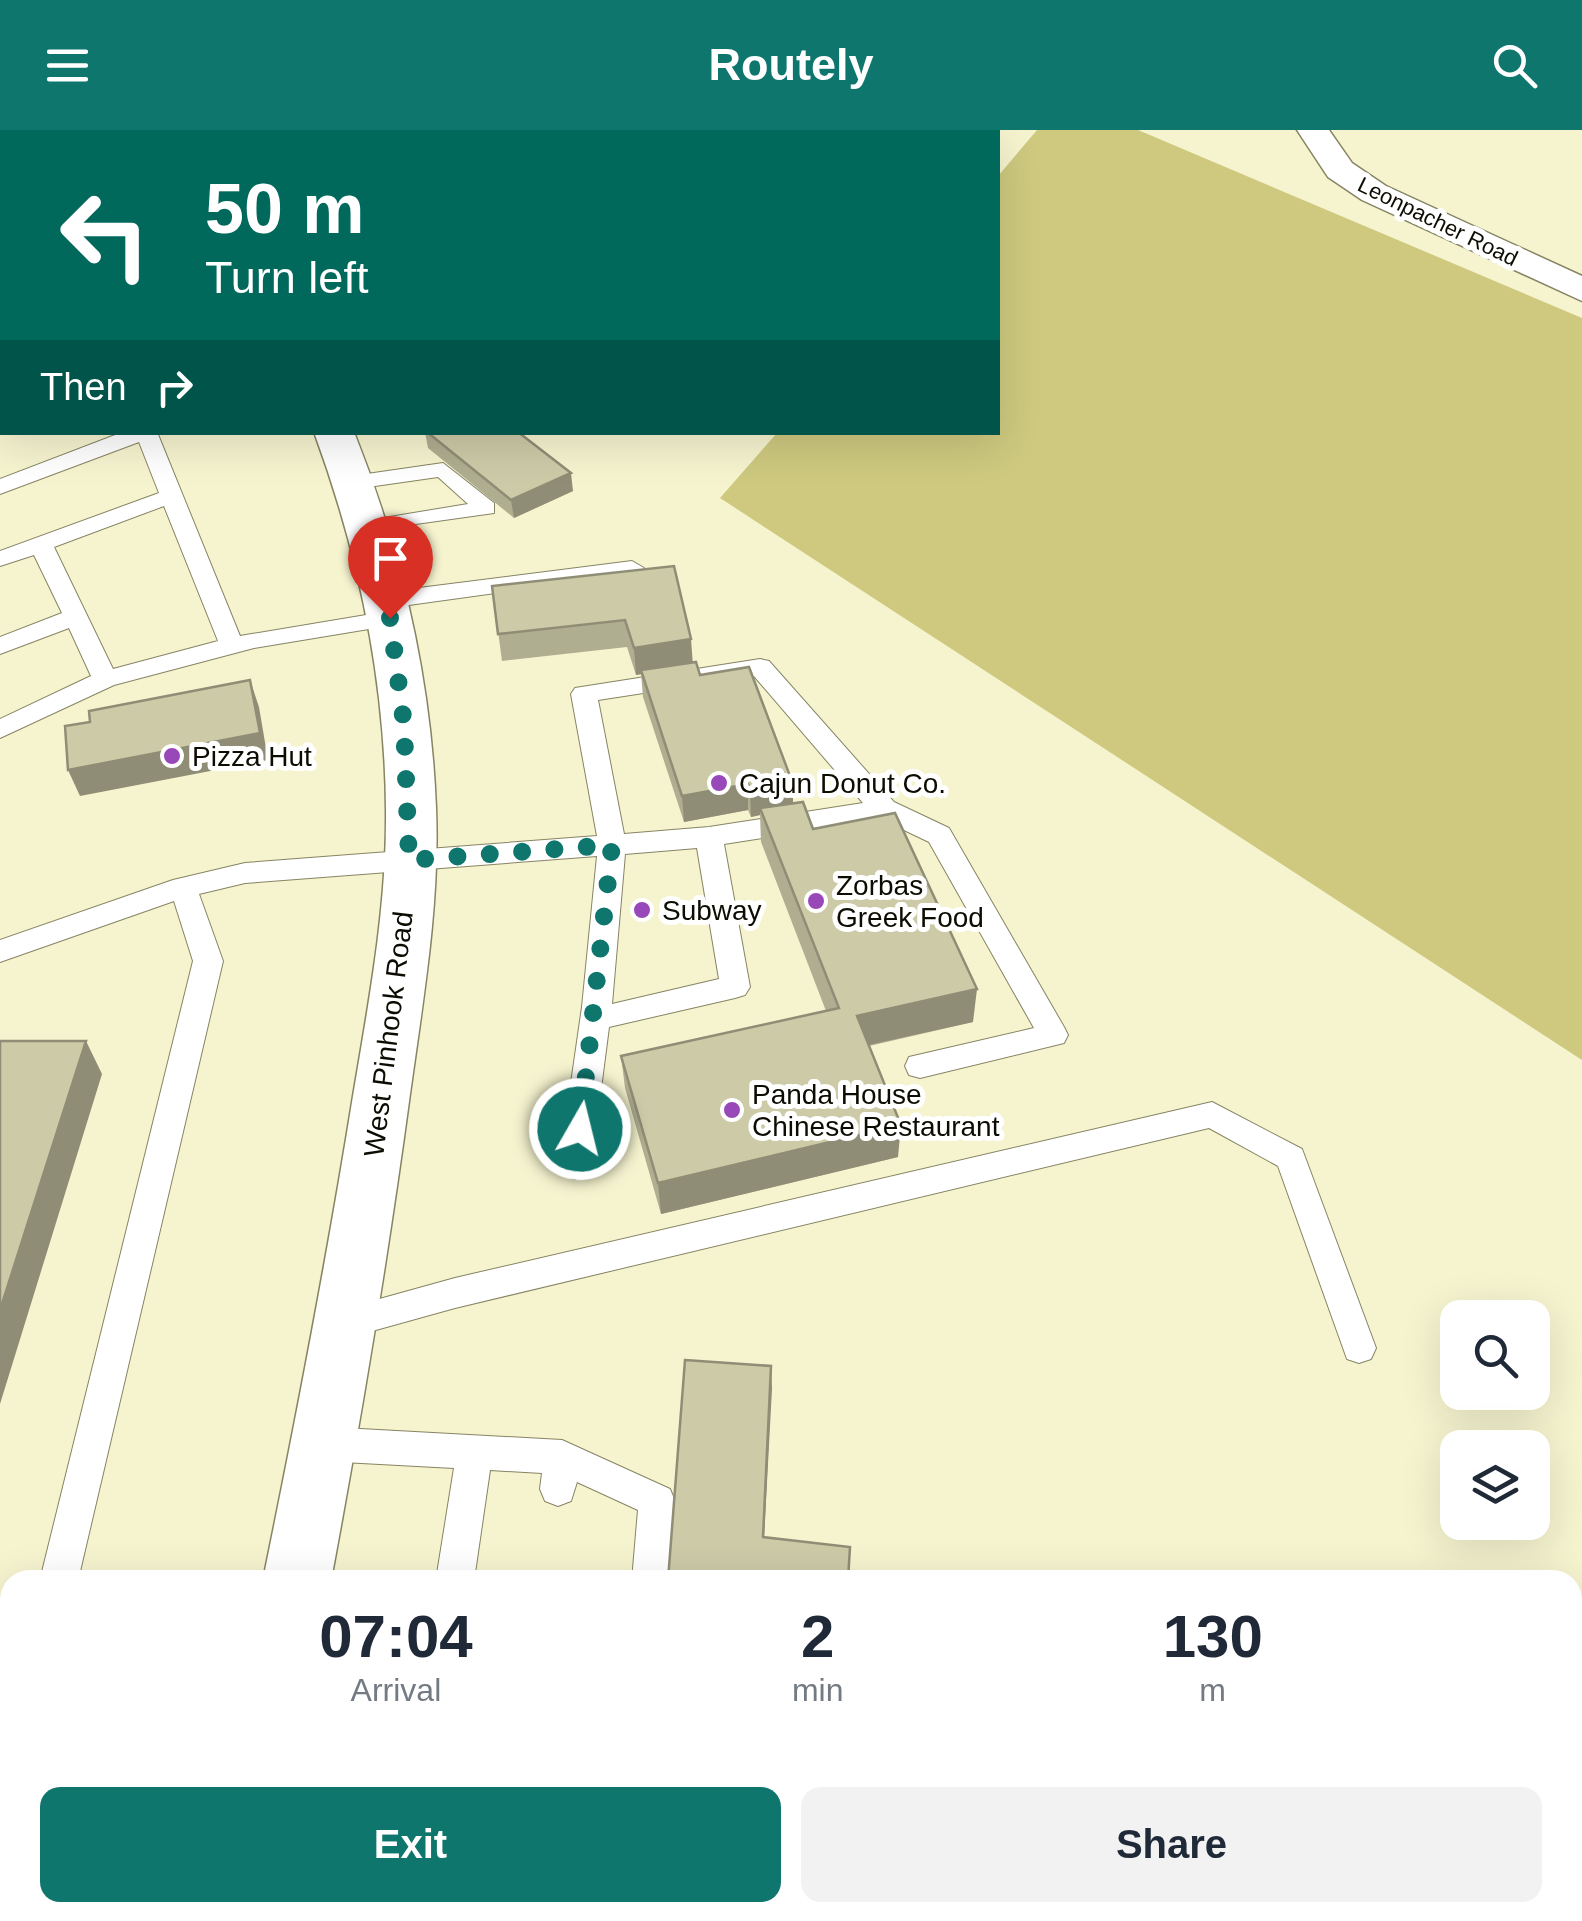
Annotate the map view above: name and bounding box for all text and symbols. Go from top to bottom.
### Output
icon: menu [40,38,95,93]
icon: search [1487,38,1542,93]
text: Routely [708,39,874,90]
icon: left [40,170,170,300]
text: 50 m [205,170,365,248]
street label: Leonpacher Road [1354,172,1522,271]
text: Turn left [205,252,368,303]
icon: right [147,360,202,415]
text: Then [40,366,127,408]
pin [348,516,433,619]
icon: arrive [363,531,418,586]
place label: Pizza Hut [192,741,312,772]
marker: Pizza Hut [161,745,183,767]
place label: Cajun Donut Co. [739,768,946,799]
marker: Cajun Donut Co. [708,772,730,794]
place label: Zorbas Greek Food [836,870,984,933]
marker: Zorbas Greek Food [805,890,827,912]
place label: Subway [662,895,762,926]
marker: Subway [631,899,653,921]
street label: West Pinhook Road [358,910,419,1159]
position arrow [528,1077,632,1181]
place label: Panda House Chinese Restaurant [752,1079,1000,1142]
marker: Panda House Chinese Restaurant [721,1099,743,1121]
map controls [1440,1300,1550,1540]
button: search [1440,1300,1550,1410]
button: layers [1440,1430,1550,1540]
text: 07:04 [319,1603,473,1670]
text: 2 [801,1603,834,1670]
text: 130 [1163,1603,1263,1670]
text: Arrival [351,1672,441,1708]
text: min [792,1672,843,1708]
text: m [1199,1672,1226,1708]
button: Exit [40,1787,781,1902]
button: Share [801,1787,1542,1902]

